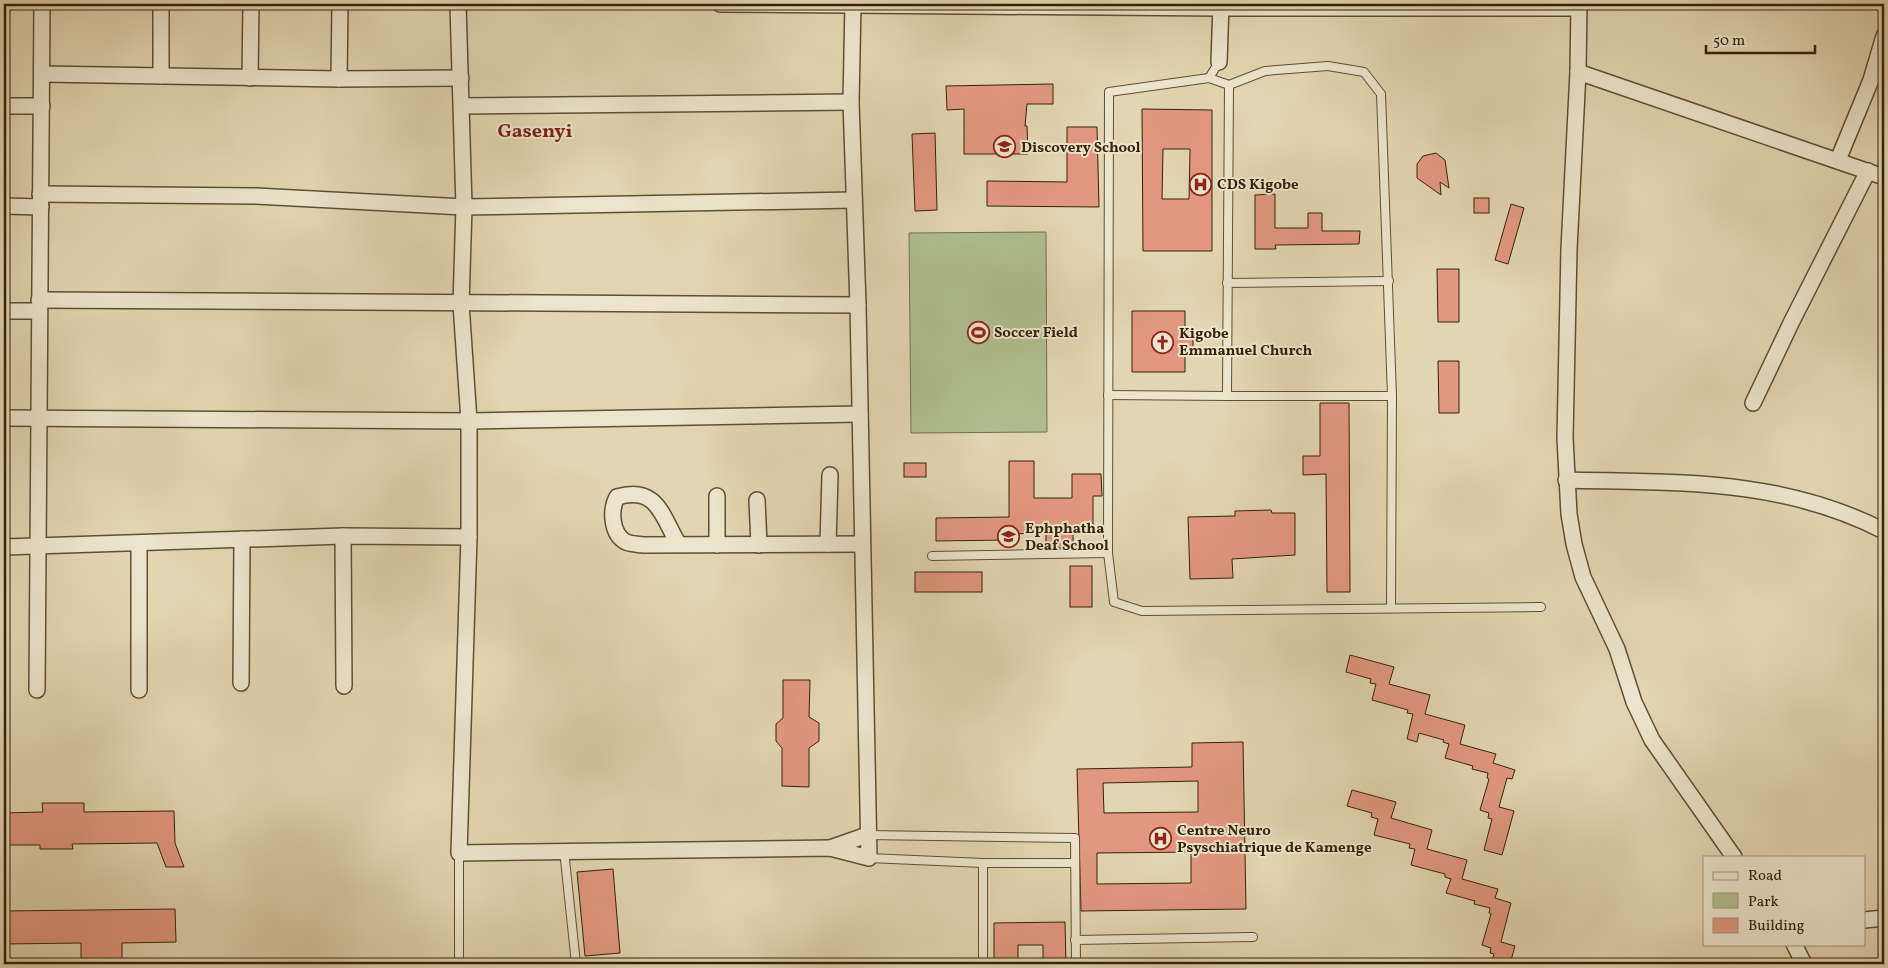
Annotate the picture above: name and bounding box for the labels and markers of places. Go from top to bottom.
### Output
school or university icon: Discovery School [993,135,1017,159]
place label: Discovery School [1021,138,1141,159]
hospital icon: CDS Kigobe [1189,172,1213,196]
place label: CDS Kigobe [1217,175,1299,196]
sports icon: Soccer Field [966,320,990,344]
place label: Soccer Field [994,323,1078,344]
place label: Kigobe Emmanuel Church [1179,324,1312,362]
church icon: Kigobe Emmanuel Church [1151,330,1175,354]
place label: Ephphatha Deaf School [1025,519,1109,557]
school or university icon: Ephphatha Deaf School [997,525,1021,549]
place label: Centre Neuro Psyschiatrique de Kamenge [1177,821,1372,859]
hospital icon: Centre Neuro Psyschiatrique de Kamenge [1149,827,1173,851]

